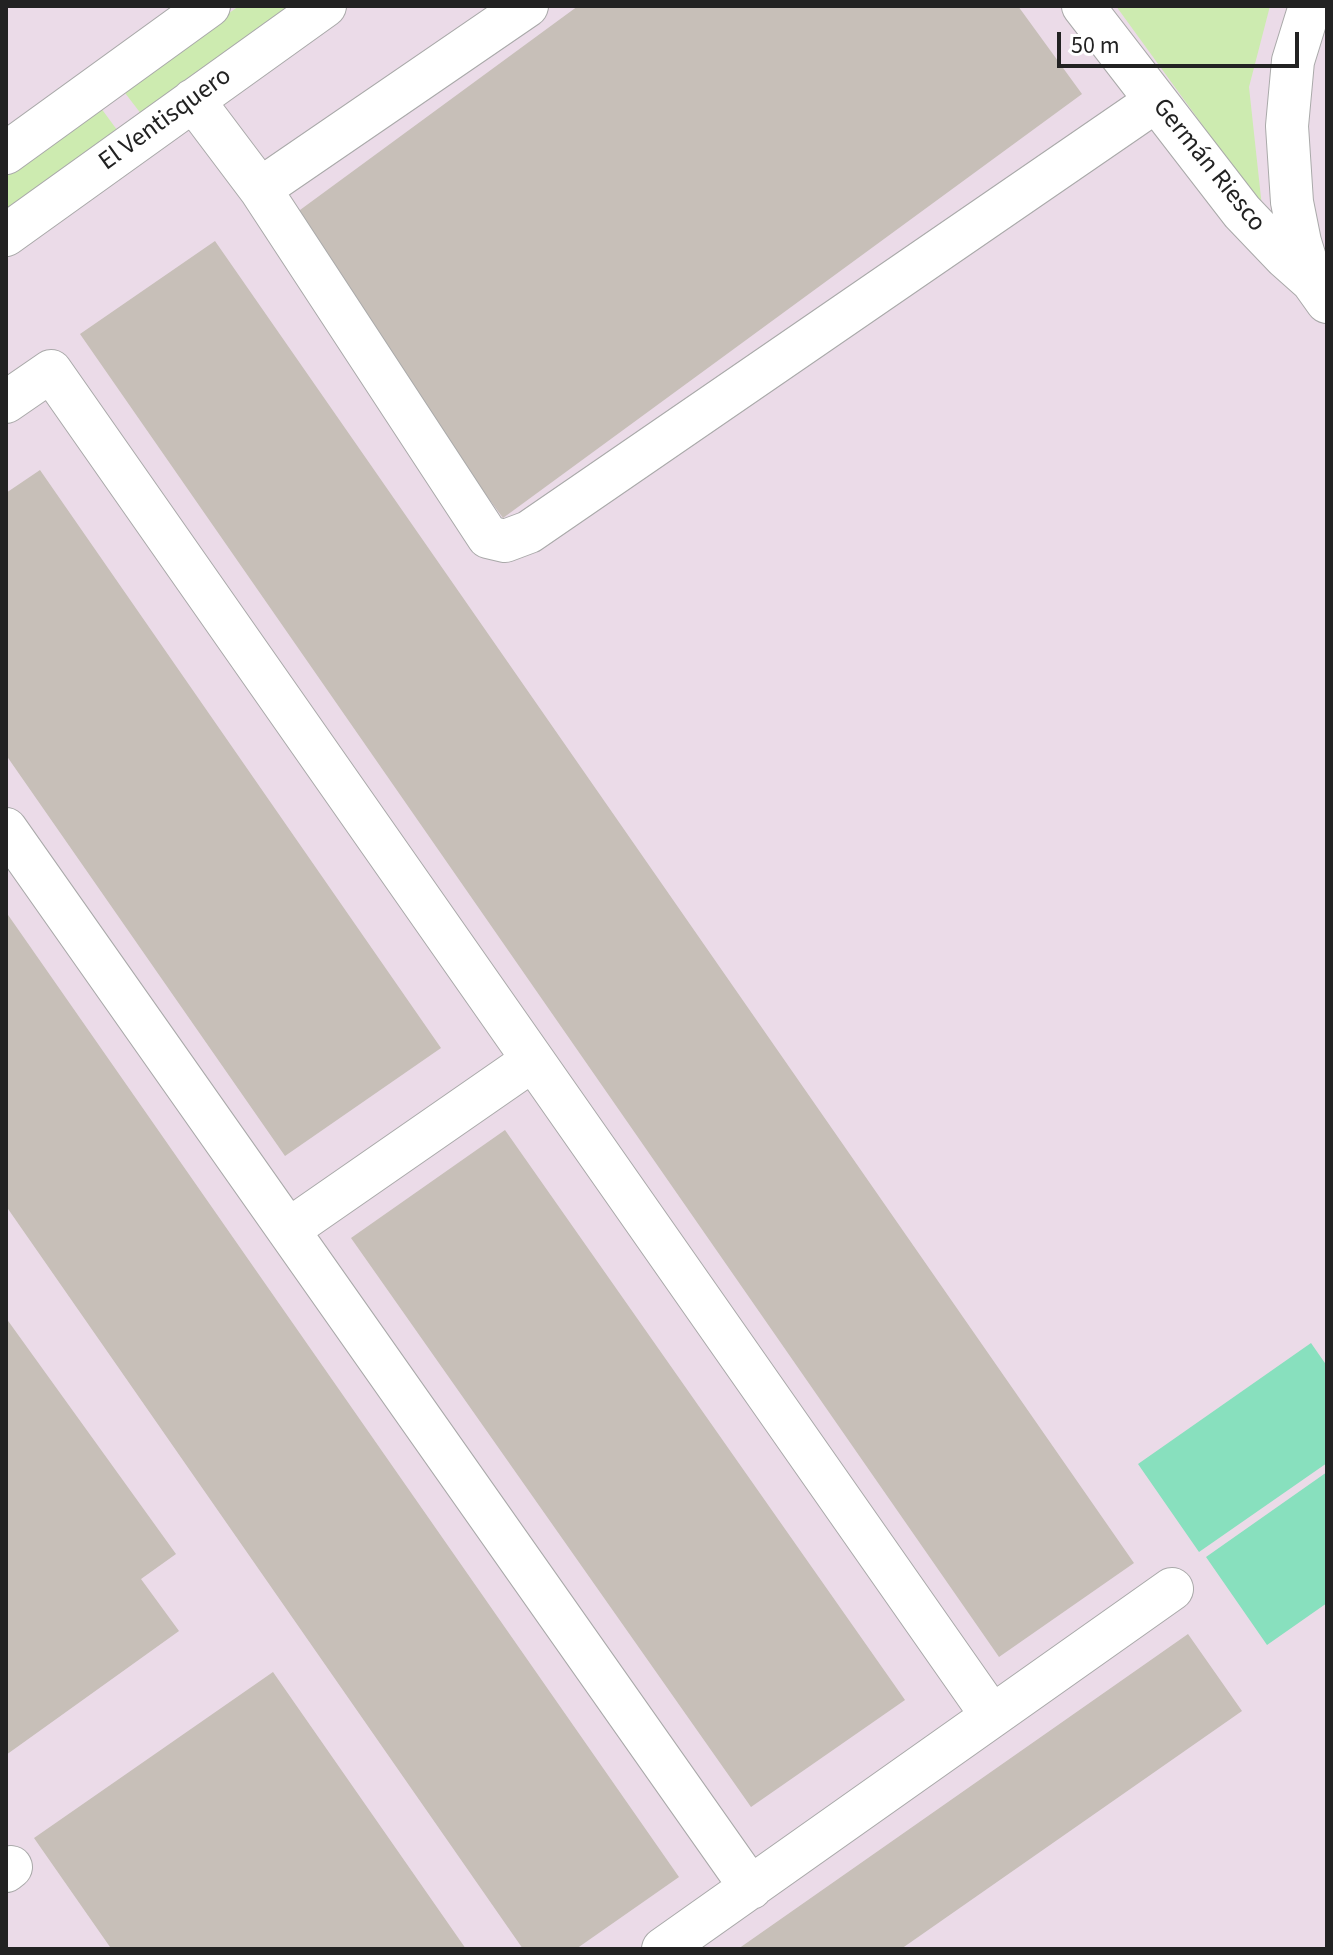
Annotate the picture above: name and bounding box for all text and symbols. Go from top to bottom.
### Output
scale bar [1061,16,1303,66]
text: 50 m [1071,28,1120,63]
street label: El Ventisquero [94,62,238,178]
street label: Germán Riesco [1145,93,1271,239]

